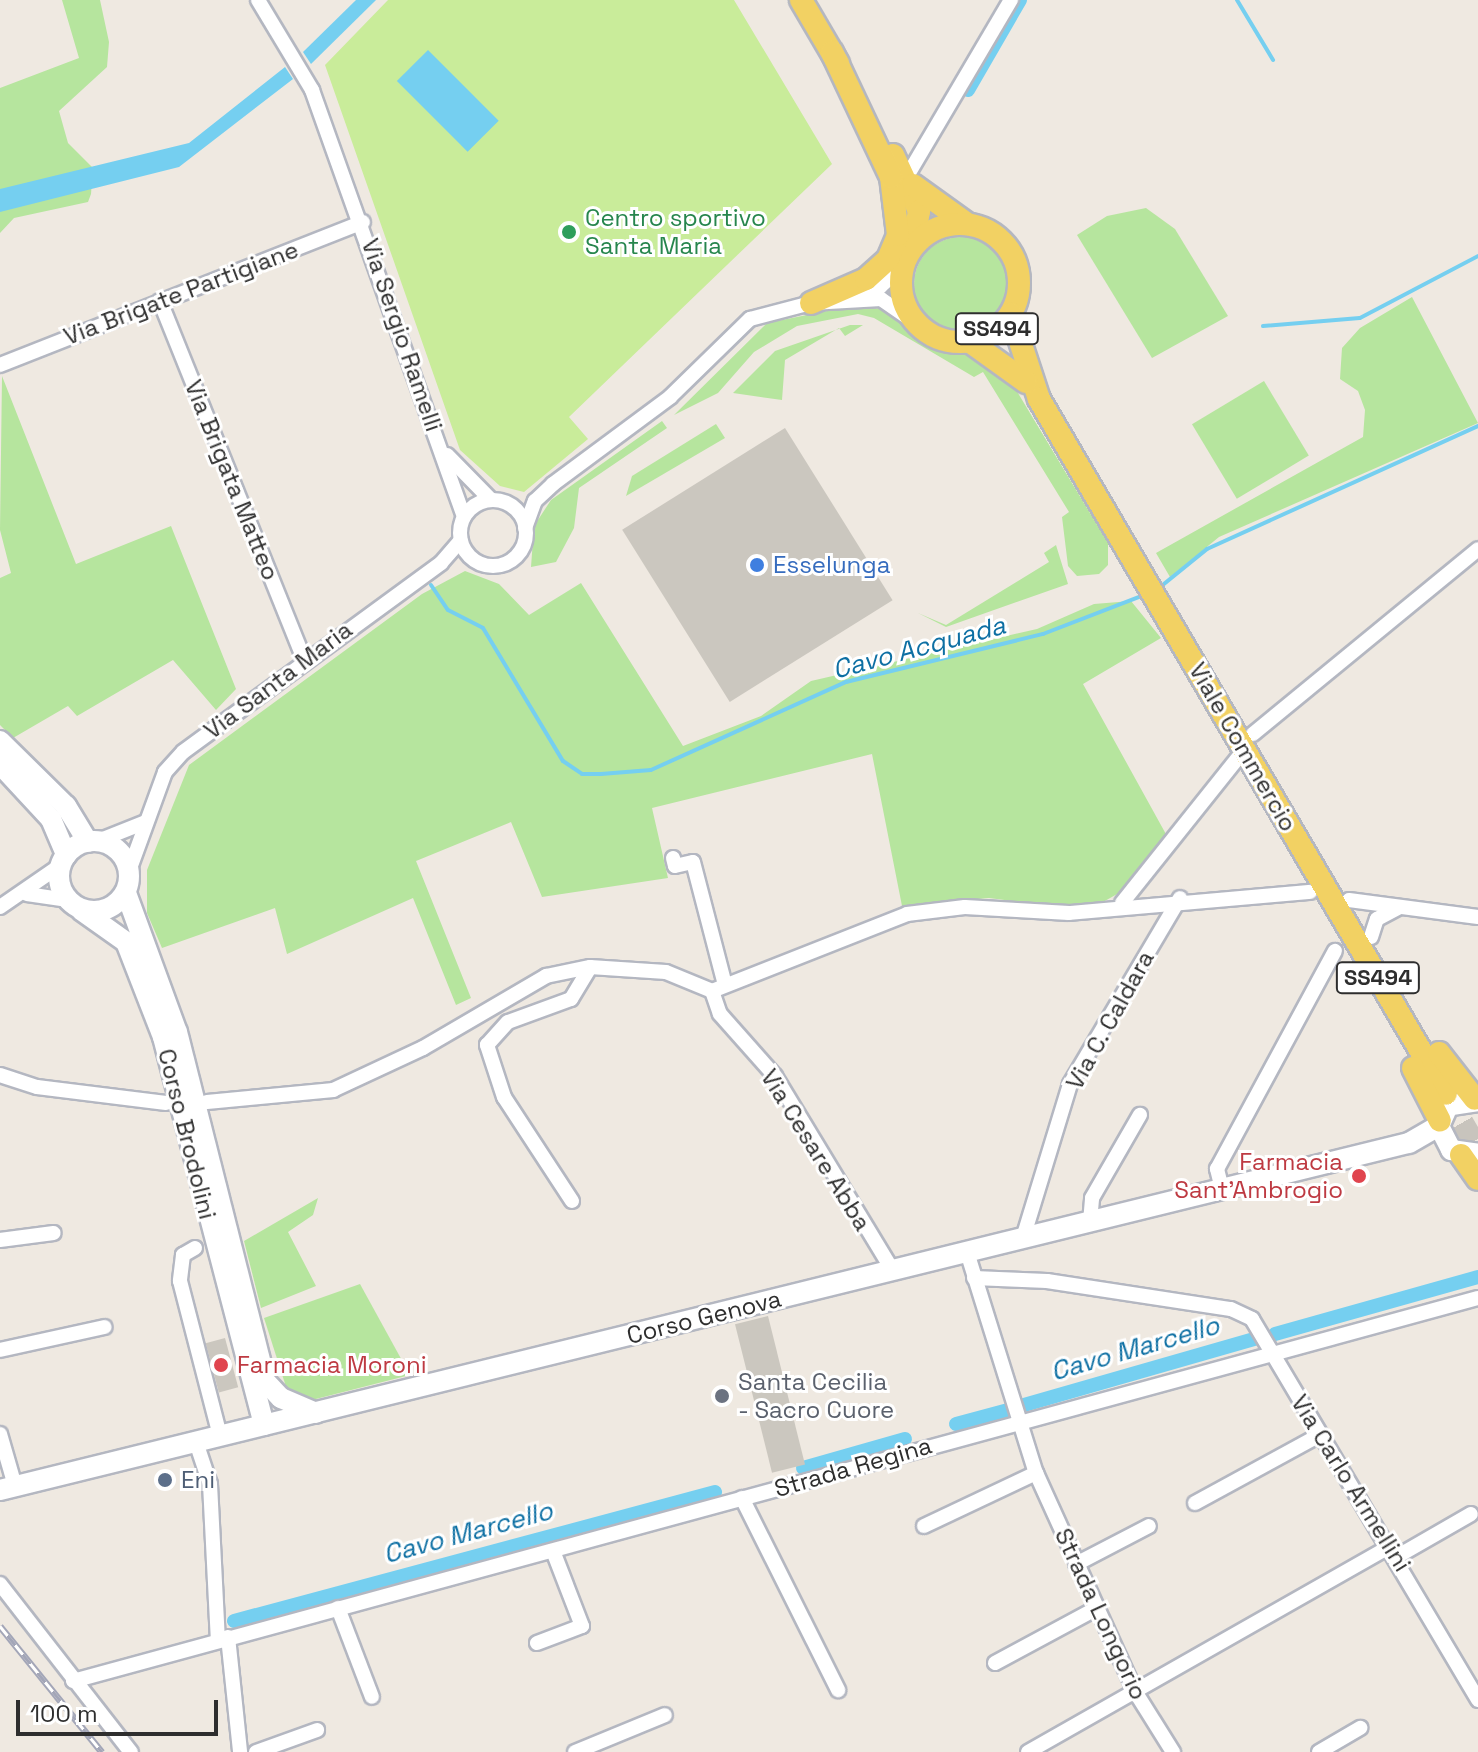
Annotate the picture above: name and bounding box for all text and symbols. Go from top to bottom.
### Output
place label: Centro sportivo Santa Maria [585,204,766,260]
marker: Centro sportivo Santa Maria [560,223,578,241]
street label: Via Brigate Partigiane [60,235,302,351]
street label: Via Sergio Ramelli [356,235,448,435]
road number: SS494 [953,311,1041,347]
street label: Via Brigata Matteo [179,376,285,584]
place label: Esselunga [773,551,891,579]
marker: Esselunga [748,556,766,574]
water label: Cavo Acquada [829,610,1009,686]
street label: Via Santa Maria [198,615,358,745]
street label: Viale Commercio [1183,657,1303,837]
street label: Via C. Caldara [1060,945,1160,1095]
road number: SS494 [1334,960,1422,996]
street label: Corso Brodolini [152,1046,222,1222]
street label: Via Cesare Abba [755,1064,877,1236]
place label: Farmacia Sant'Ambrogio [1174,1148,1343,1204]
marker: Farmacia Sant'Ambrogio [1350,1167,1368,1185]
street label: Corso Genova [624,1284,784,1350]
water label: Cavo Marcello [1047,1310,1223,1388]
place label: Farmacia Moroni [237,1351,427,1379]
marker: Farmacia Moroni [212,1356,230,1374]
place label: Santa Cecilia - Sacro Cuore [738,1368,895,1424]
marker: Santa Cecilia - Sacro Cuore [713,1387,731,1405]
street label: Via Carlo Armellini [1285,1389,1417,1577]
street label: Strada Regina [771,1431,935,1503]
place label: Eni [181,1466,215,1494]
marker: Eni [156,1471,174,1489]
water label: Cavo Marcello [380,1495,556,1571]
street label: Strada Longorio [1049,1524,1153,1704]
scale bar [20,1684,222,1734]
text: 100 m [30,1698,98,1729]

